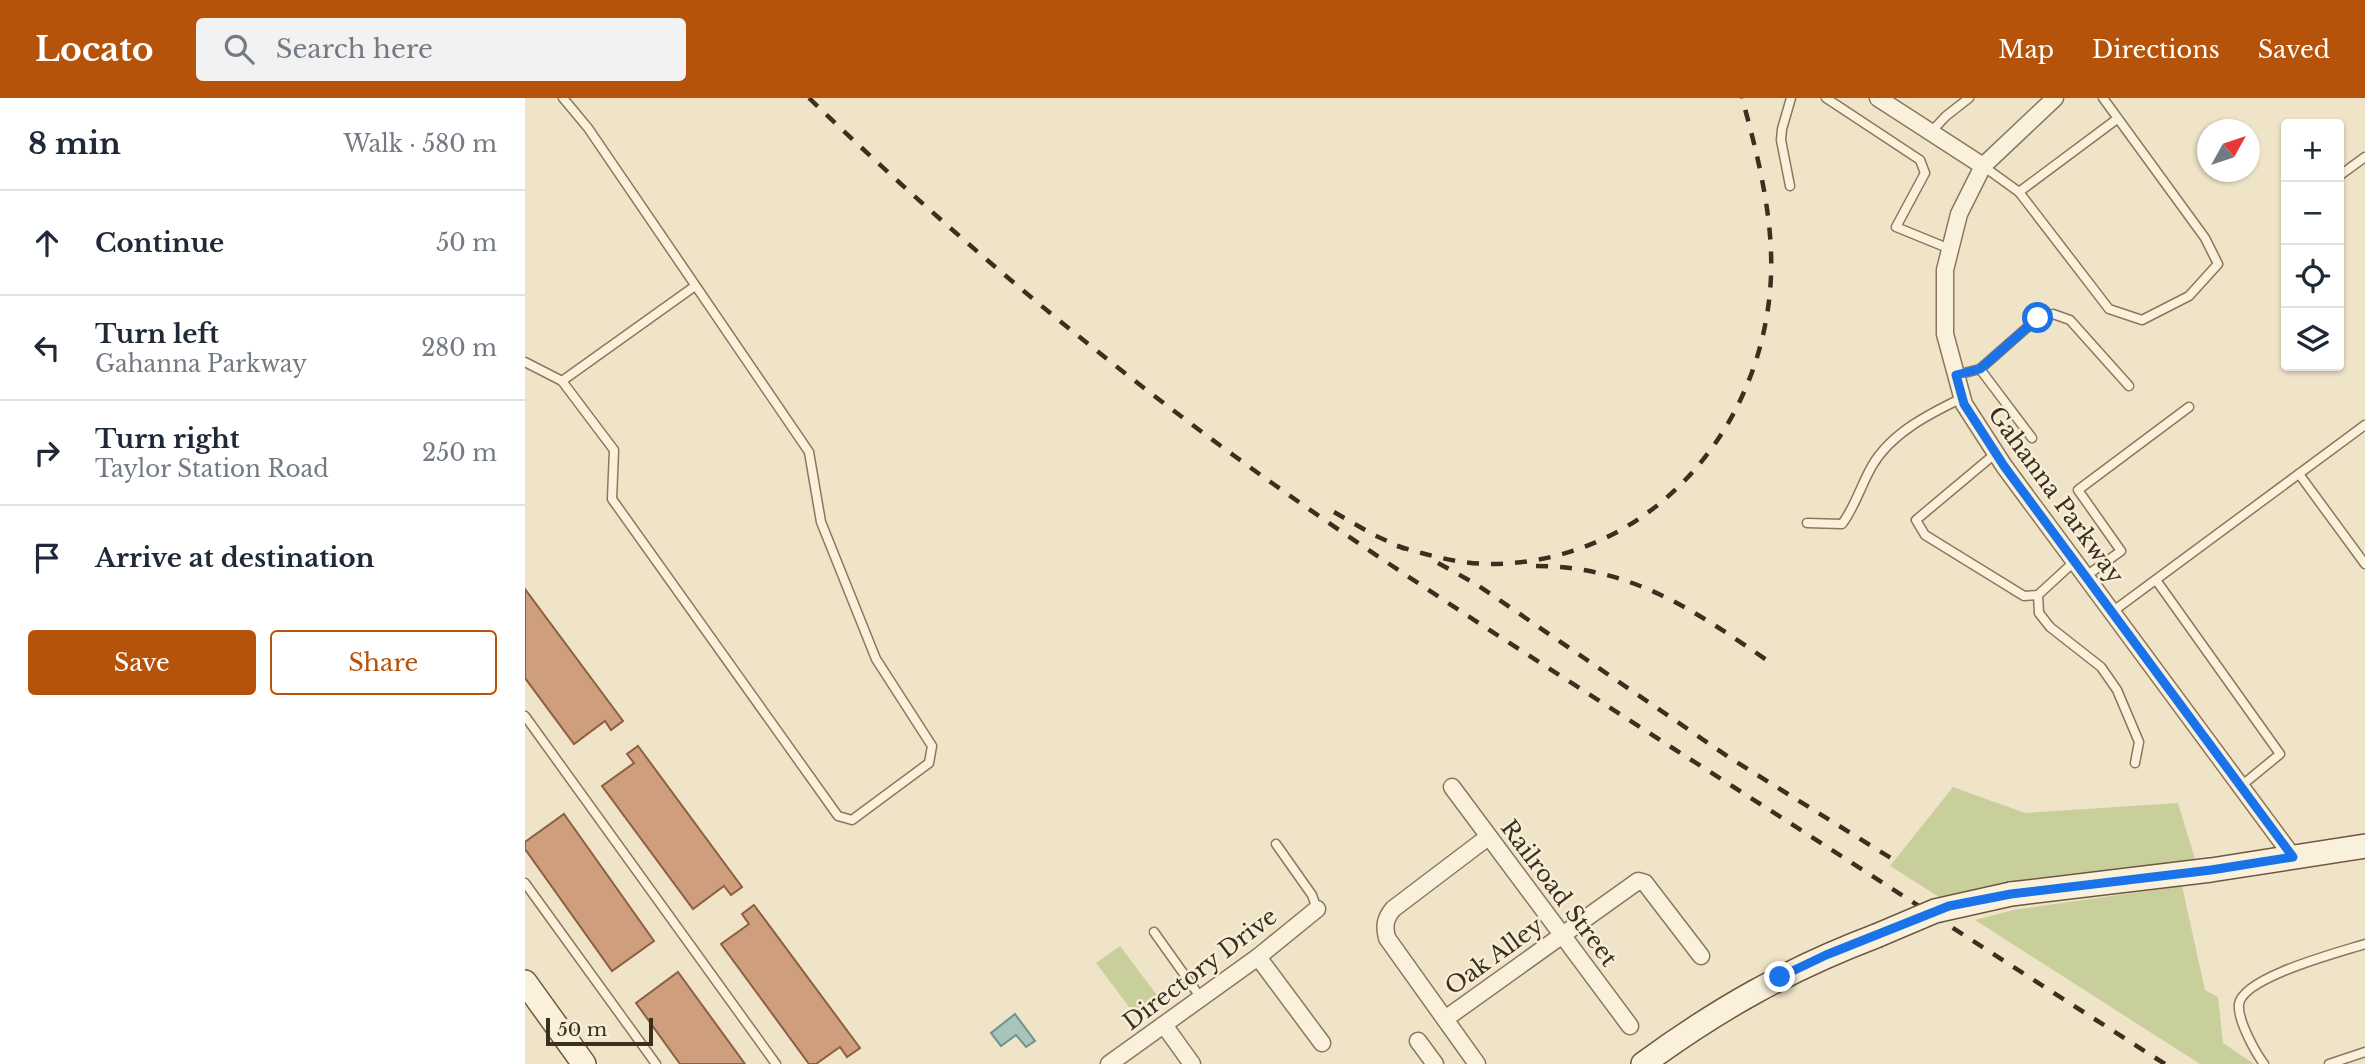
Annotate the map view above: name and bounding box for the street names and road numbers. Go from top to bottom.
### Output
street label: Gahanna Parkway [1982,401,2130,589]
street label: Railroad Street [1495,814,1623,972]
street label: Directory Drive [1118,902,1282,1036]
street label: Oak Alley [1440,911,1549,1001]

